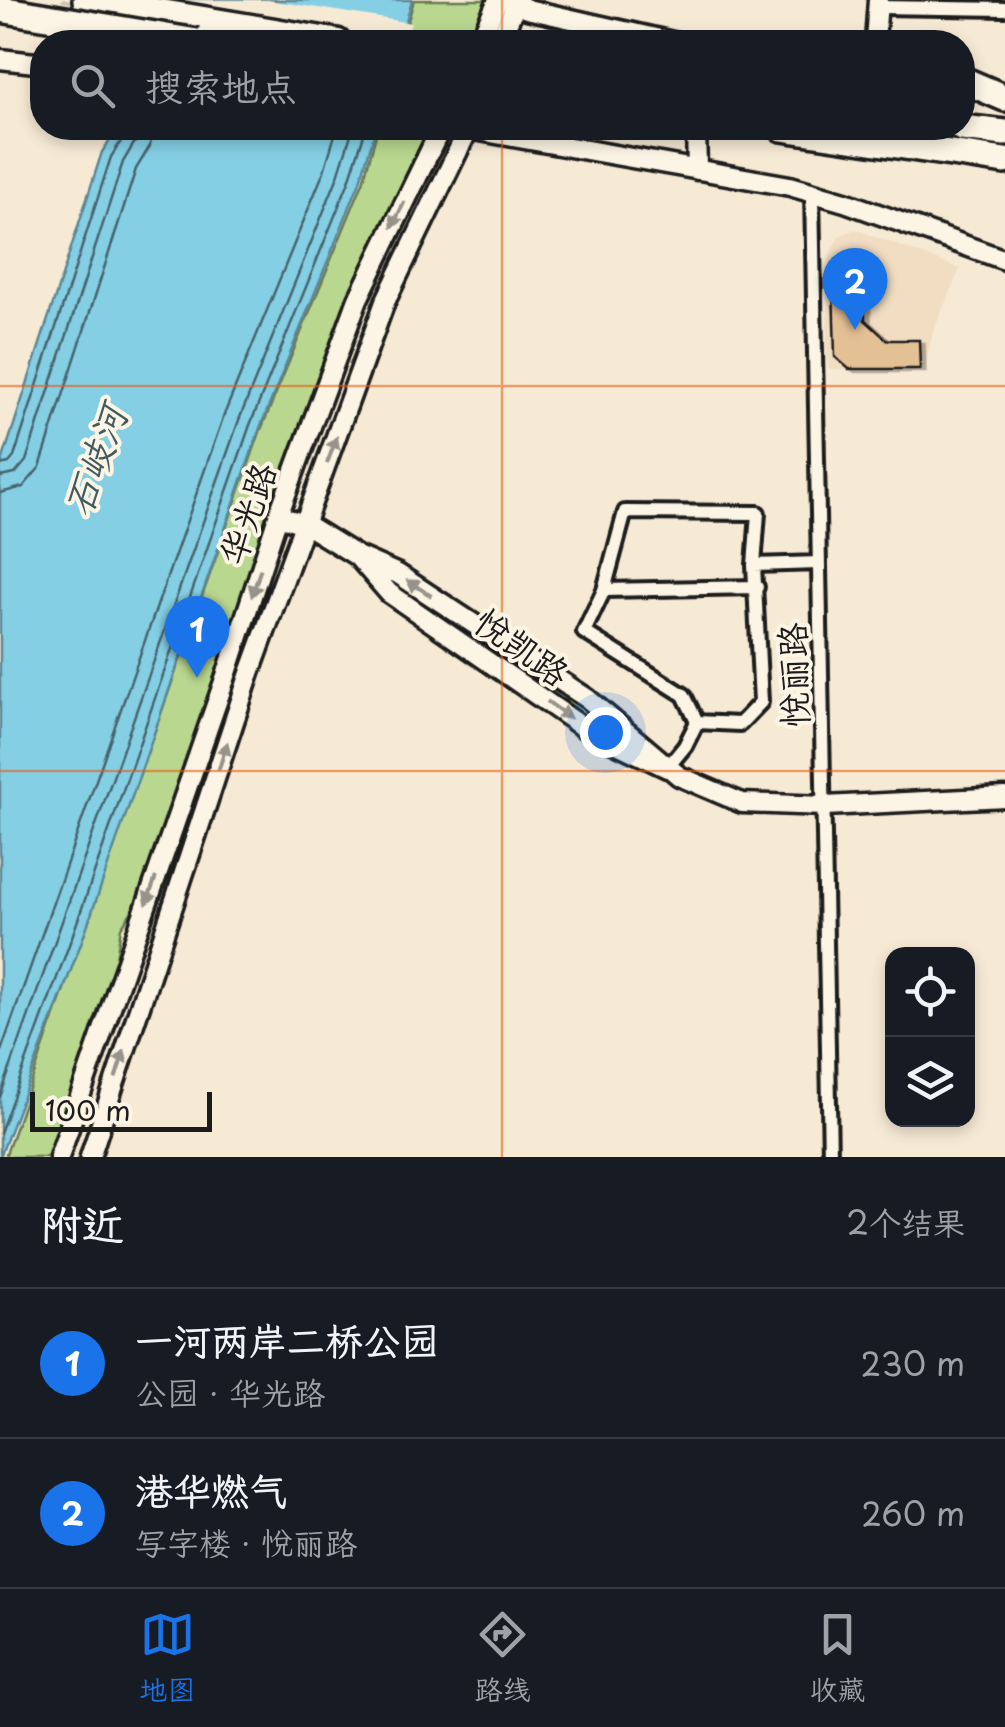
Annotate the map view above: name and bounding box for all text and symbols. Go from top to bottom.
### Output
search box [30,30,975,140]
text: 搜索地点 [145,57,297,114]
icon: search [65,58,120,113]
one-way arrow [390,201,407,230]
pin: 2 [822,248,888,330]
water label: 石岐河 [48,391,142,523]
one-way arrow [325,434,340,464]
street label: 华光路 [204,455,288,571]
one-way arrow [248,569,263,599]
one-way arrow [405,579,432,597]
street label: 悦凯路 [465,594,581,698]
pin: 1 [164,596,230,678]
street label: 悦丽路 [764,622,820,728]
one-way arrow [545,700,572,719]
your location [580,707,631,758]
one-way arrow [216,741,231,771]
one-way arrow [143,876,158,906]
map controls [885,947,975,1127]
button: locate [885,947,975,1037]
button: layers [885,1037,975,1127]
one-way arrow [114,1049,129,1079]
scale bar [30,1087,212,1132]
text: 100 m [45,1088,131,1131]
text: 附近 [40,1191,124,1254]
text: 2个结果 [846,1198,965,1246]
text: 一河两岸二桥公园 [135,1311,439,1368]
text: 1 [65,1339,80,1387]
text: 230 m [860,1339,965,1387]
text: 公园 · 华光路 [135,1368,325,1416]
text: 港华燃气 [135,1461,287,1518]
text: 2 [61,1489,84,1537]
text: 260 m [861,1489,965,1537]
text: 写字楼 · 悦丽路 [135,1518,357,1566]
tab: 地图 [139,1607,196,1710]
tab: 路线 [474,1607,531,1710]
tab: 收藏 [809,1607,866,1710]

